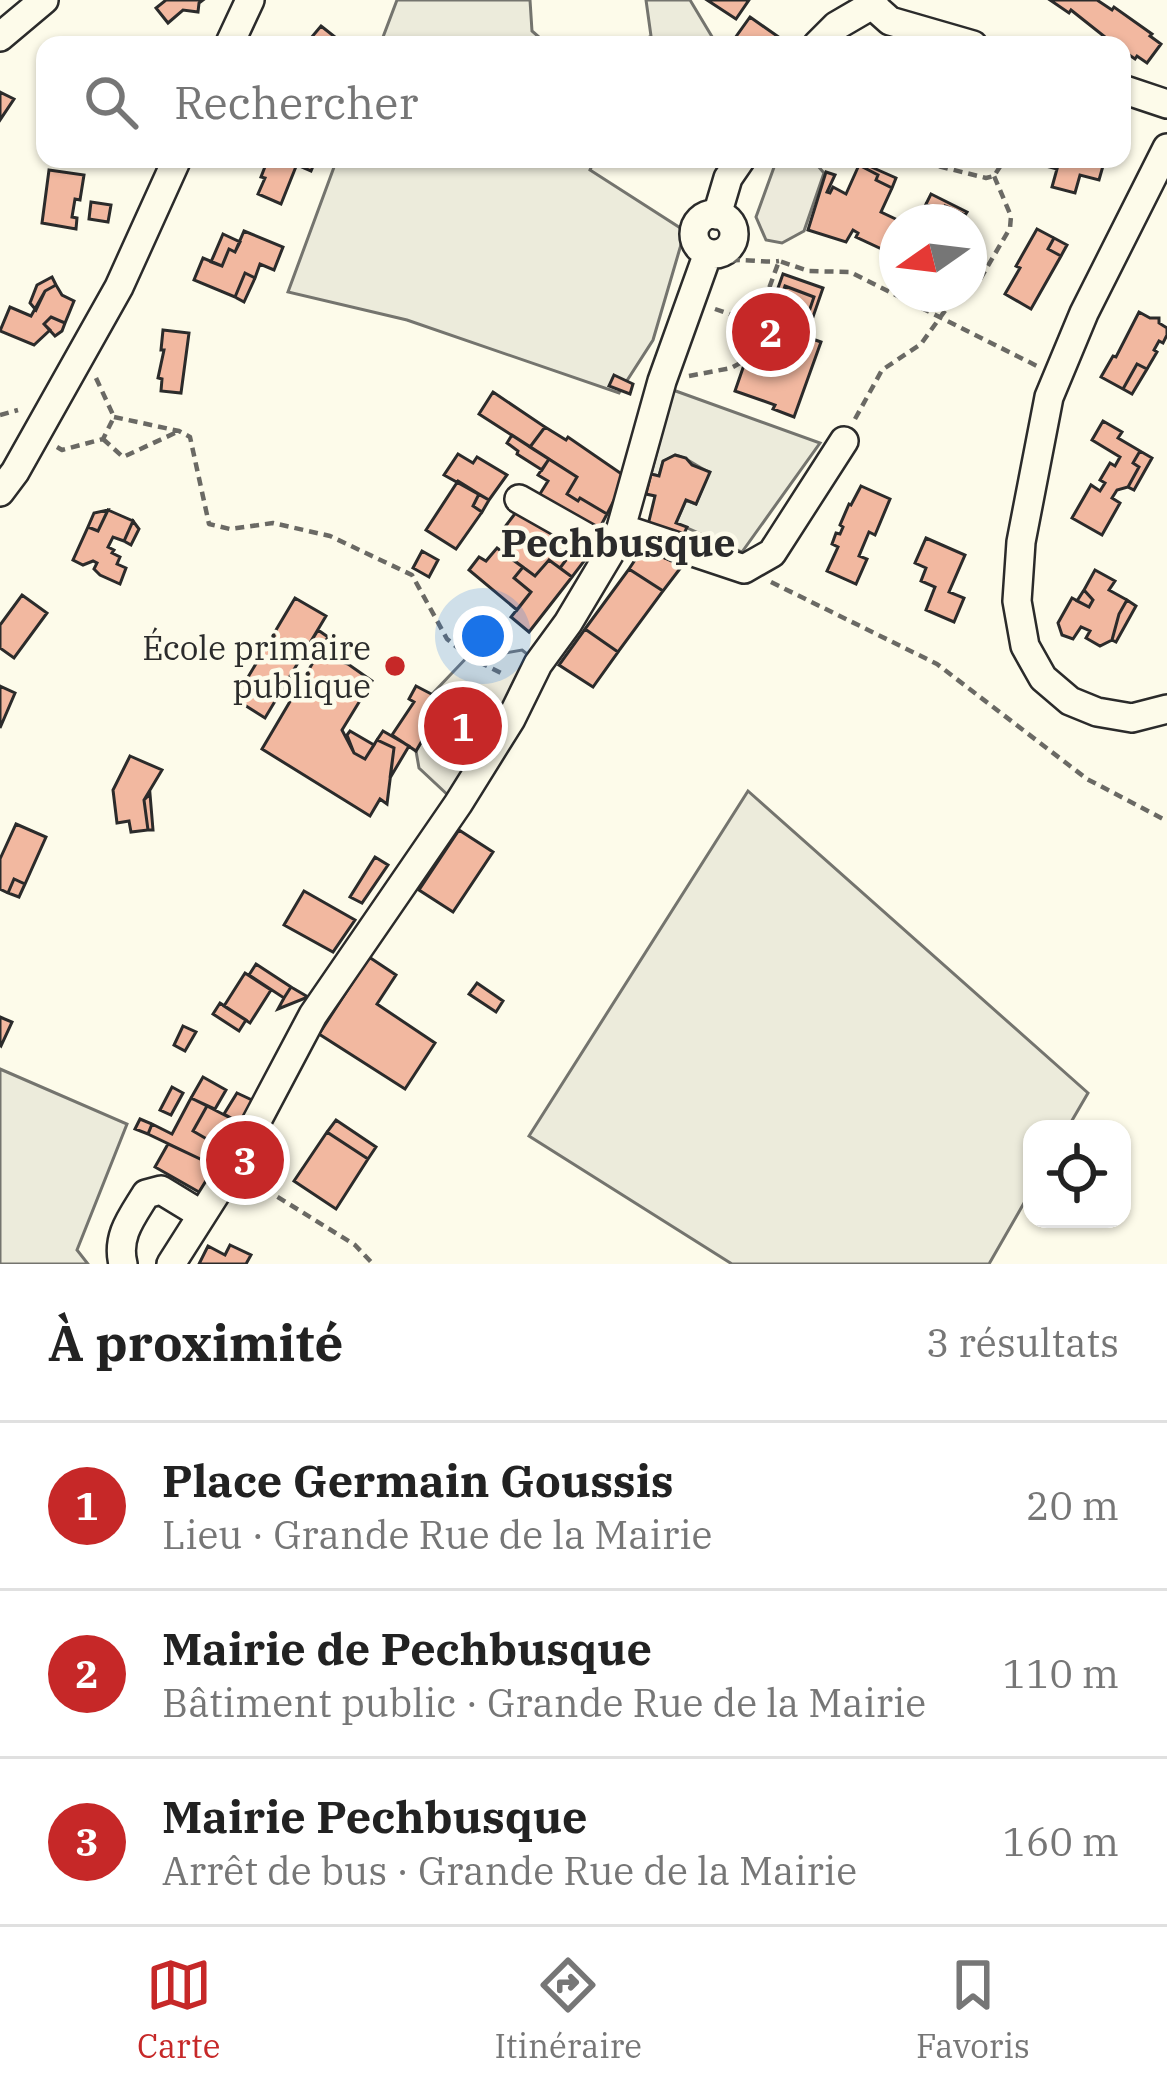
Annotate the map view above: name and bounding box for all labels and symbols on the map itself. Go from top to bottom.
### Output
north arrow [879,204,987,312]
pin: 2 [732,287,810,377]
district label: Pechbusque [500,517,736,568]
your location [453,606,513,666]
place label: École primaire publique [142,626,371,707]
marker: École primaire publique [382,653,408,679]
pin: 1 [424,681,502,771]
pin: 3 [206,1115,284,1205]

